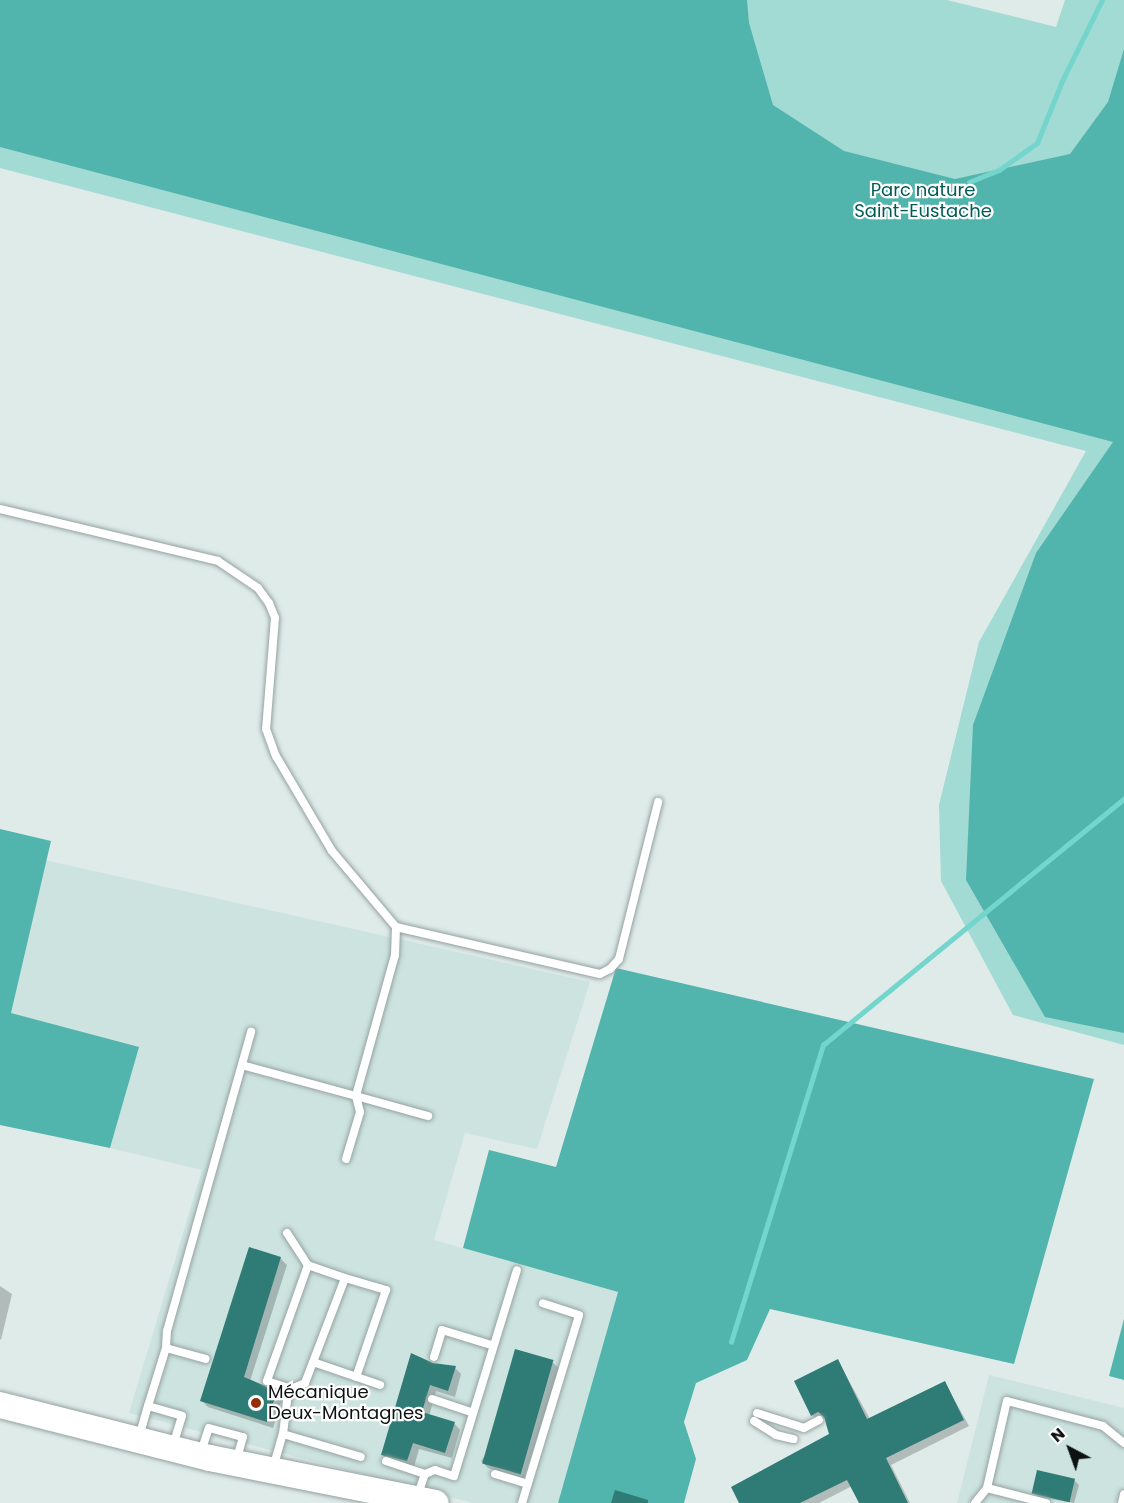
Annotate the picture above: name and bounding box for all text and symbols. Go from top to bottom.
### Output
park label: Parc nature Saint-Eustache [854,180,992,222]
place label: Mécanique Deux-Montagnes [268,1382,423,1424]
marker: Mécanique Deux-Montagnes [249,1396,263,1410]
north arrow [1040,1419,1100,1479]
text: N [1046,1422,1070,1448]

